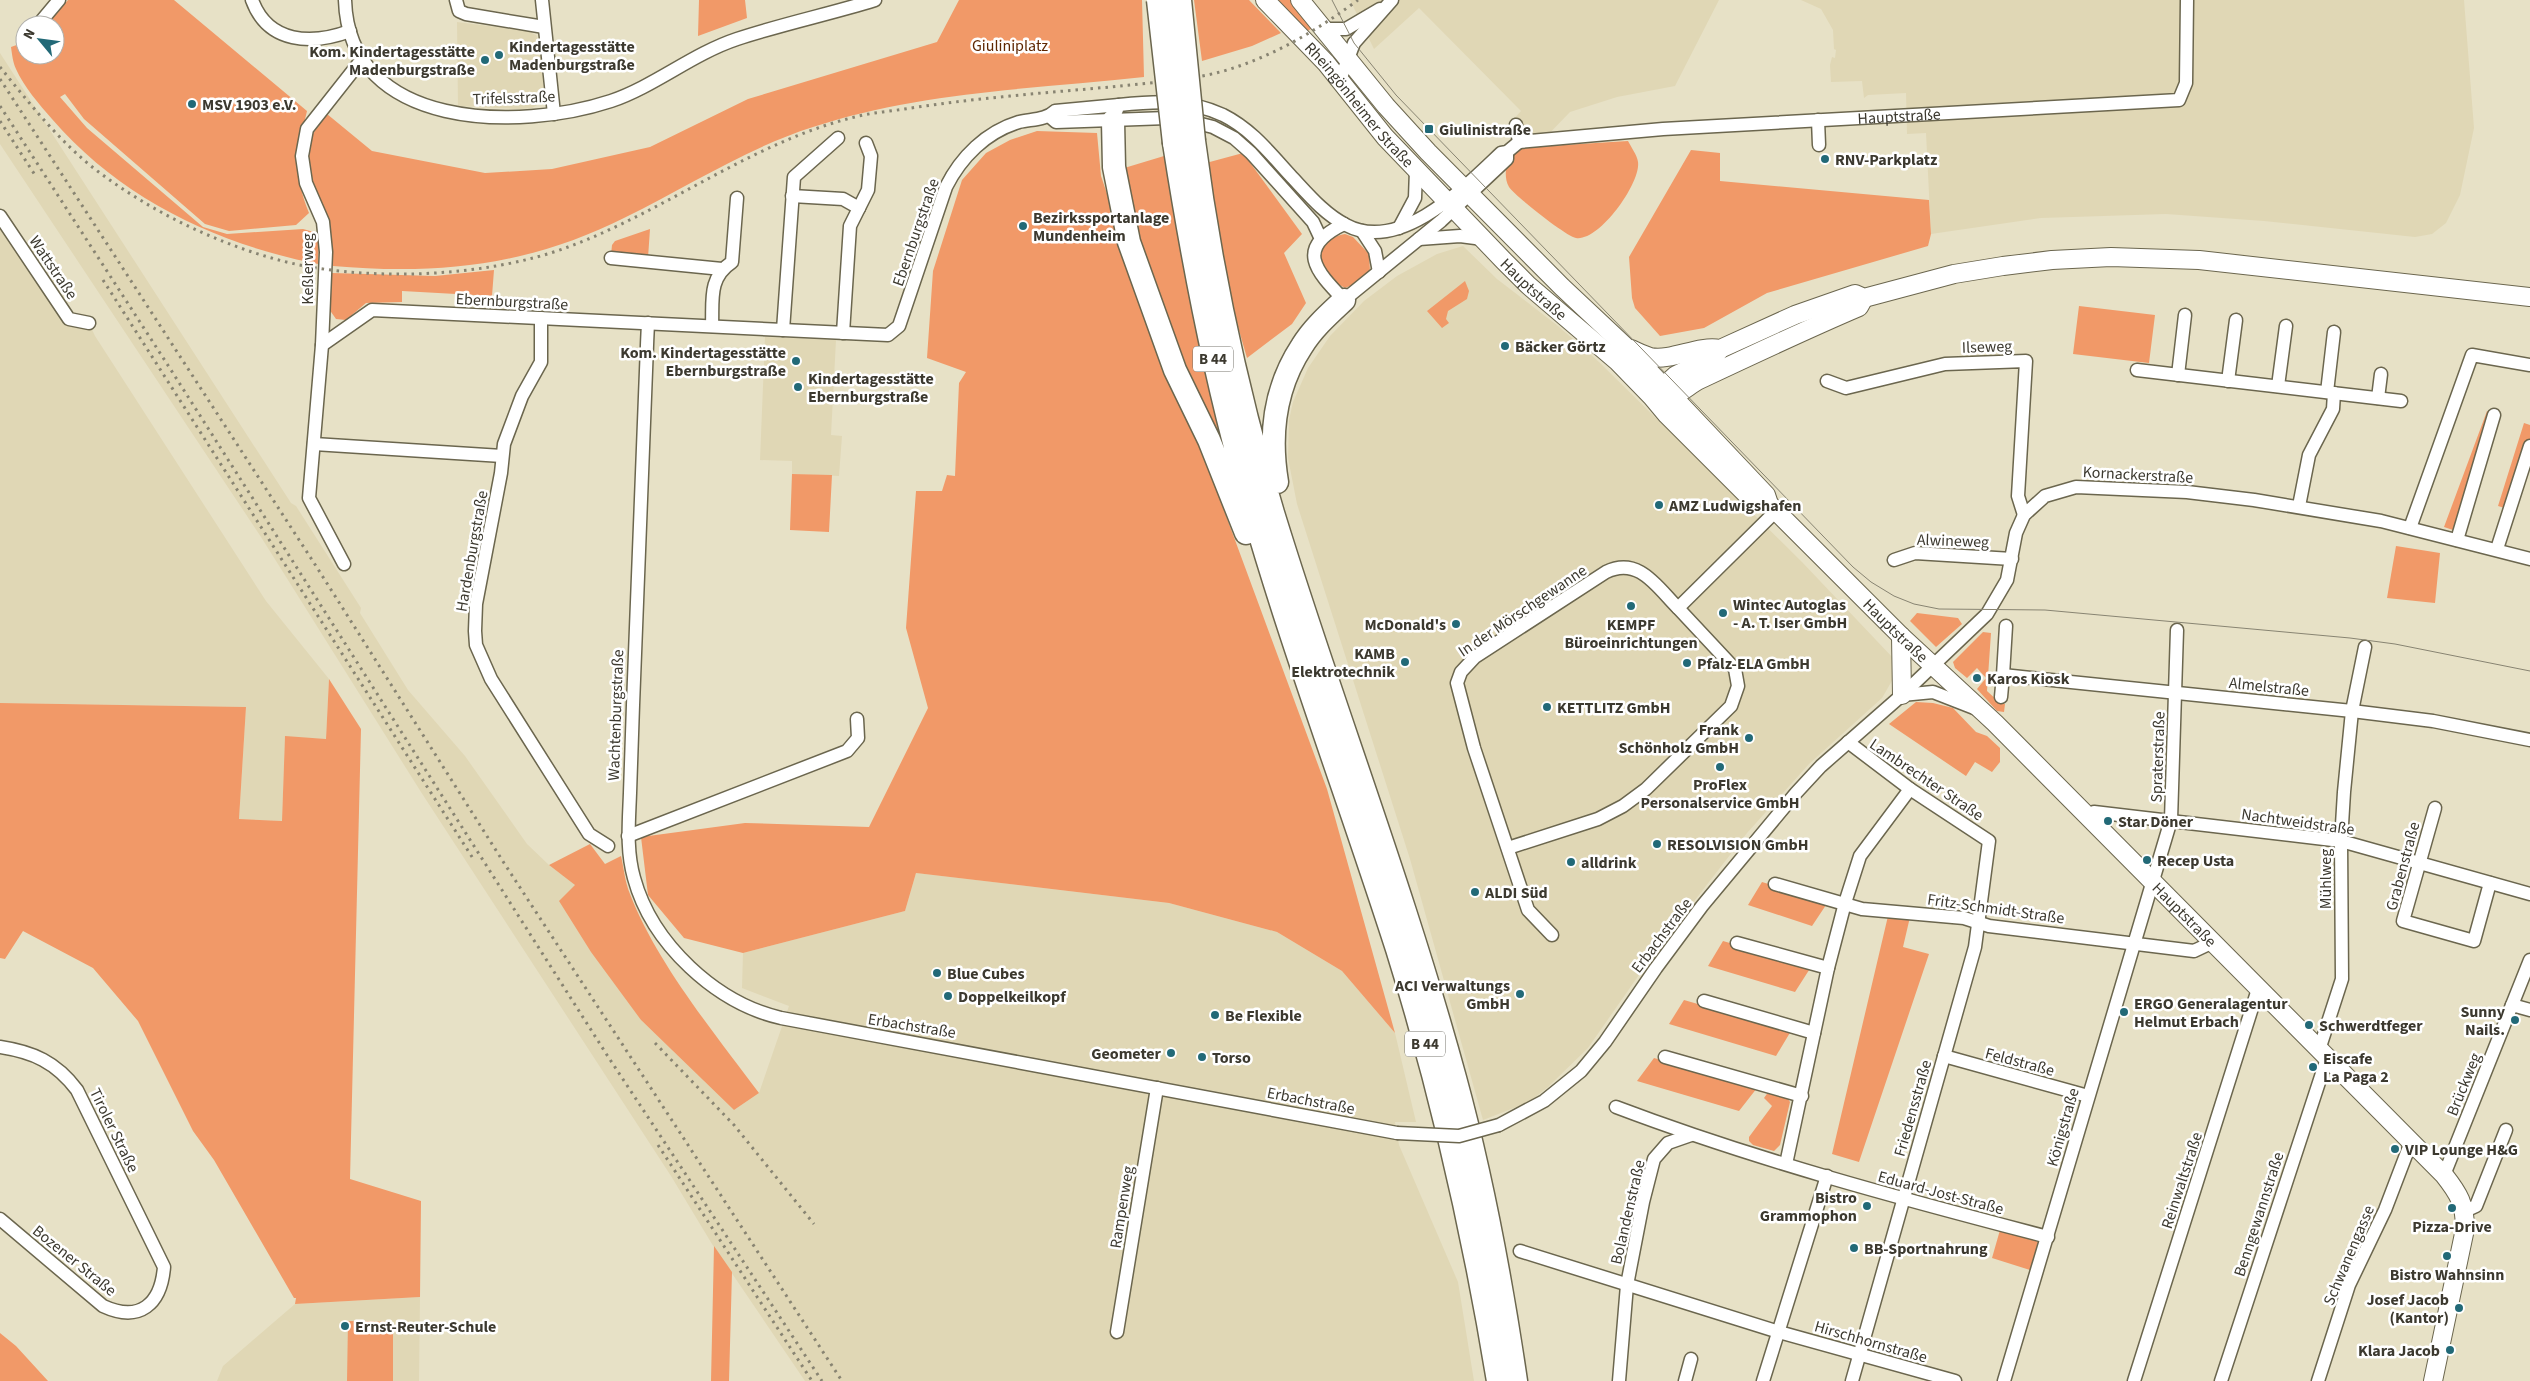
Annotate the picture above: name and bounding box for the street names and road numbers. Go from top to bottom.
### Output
street label: Rheingönheimer Straße [1299,37,1418,173]
street label: Trifelsstraße [472,86,556,110]
street label: Hauptstraße [1857,103,1941,130]
street label: Ebernburgstraße [887,175,945,289]
street label: Wattstraße [24,231,83,304]
street label: Keßlerweg [297,233,319,305]
street label: Hauptstraße [1495,253,1571,326]
street label: Ebernburgstraße [455,288,569,316]
street label: Ilseweg [1962,335,2013,359]
road number: B 44 [1193,346,1233,372]
street label: Kornackerstraße [2082,461,2194,489]
street label: Hardenburgstraße [451,489,493,613]
street label: Alwineweg [1916,529,1989,553]
street label: In der Mörschgewanne [1454,559,1591,662]
street label: Hauptstraße [1858,594,1933,668]
street label: Wachtenburgstraße [603,649,629,781]
street label: Almelstraße [2228,672,2310,702]
street label: Spraterstraße [2145,711,2171,803]
street label: Lambrechter Straße [1865,733,1988,826]
street label: Nachtweidstraße [2240,803,2356,841]
street label: Grabenstraße [2381,819,2425,913]
street label: Mühlweg [2315,849,2337,909]
street label: Hauptstraße [2147,877,2221,952]
street label: Fritz-Schmidt-Straße [1926,888,2066,929]
street label: Erbachstraße [1626,893,1697,978]
street label: Erbachstraße [866,1008,958,1044]
road number: B 44 [1405,1032,1445,1056]
street label: Feldstraße [1983,1042,2057,1082]
street label: Brückweg [2441,1050,2487,1119]
street label: Friedensstraße [1889,1057,1937,1159]
street label: Erbachstraße [1265,1082,1357,1120]
street label: Tiroler Straße [84,1085,144,1176]
street label: Königstraße [2041,1085,2085,1169]
street label: Reinwaltstraße [2156,1129,2208,1231]
street label: Benngewannstraße [2228,1149,2289,1279]
street label: Bolandenstraße [1605,1158,1651,1267]
street label: Rampenweg [1105,1164,1139,1250]
street label: Eduard-Jost-Straße [1876,1166,2006,1220]
street label: Schwanengasse [2318,1202,2380,1309]
street label: Bozener Straße [28,1220,121,1301]
street label: Hirschhornstraße [1812,1315,1930,1369]

